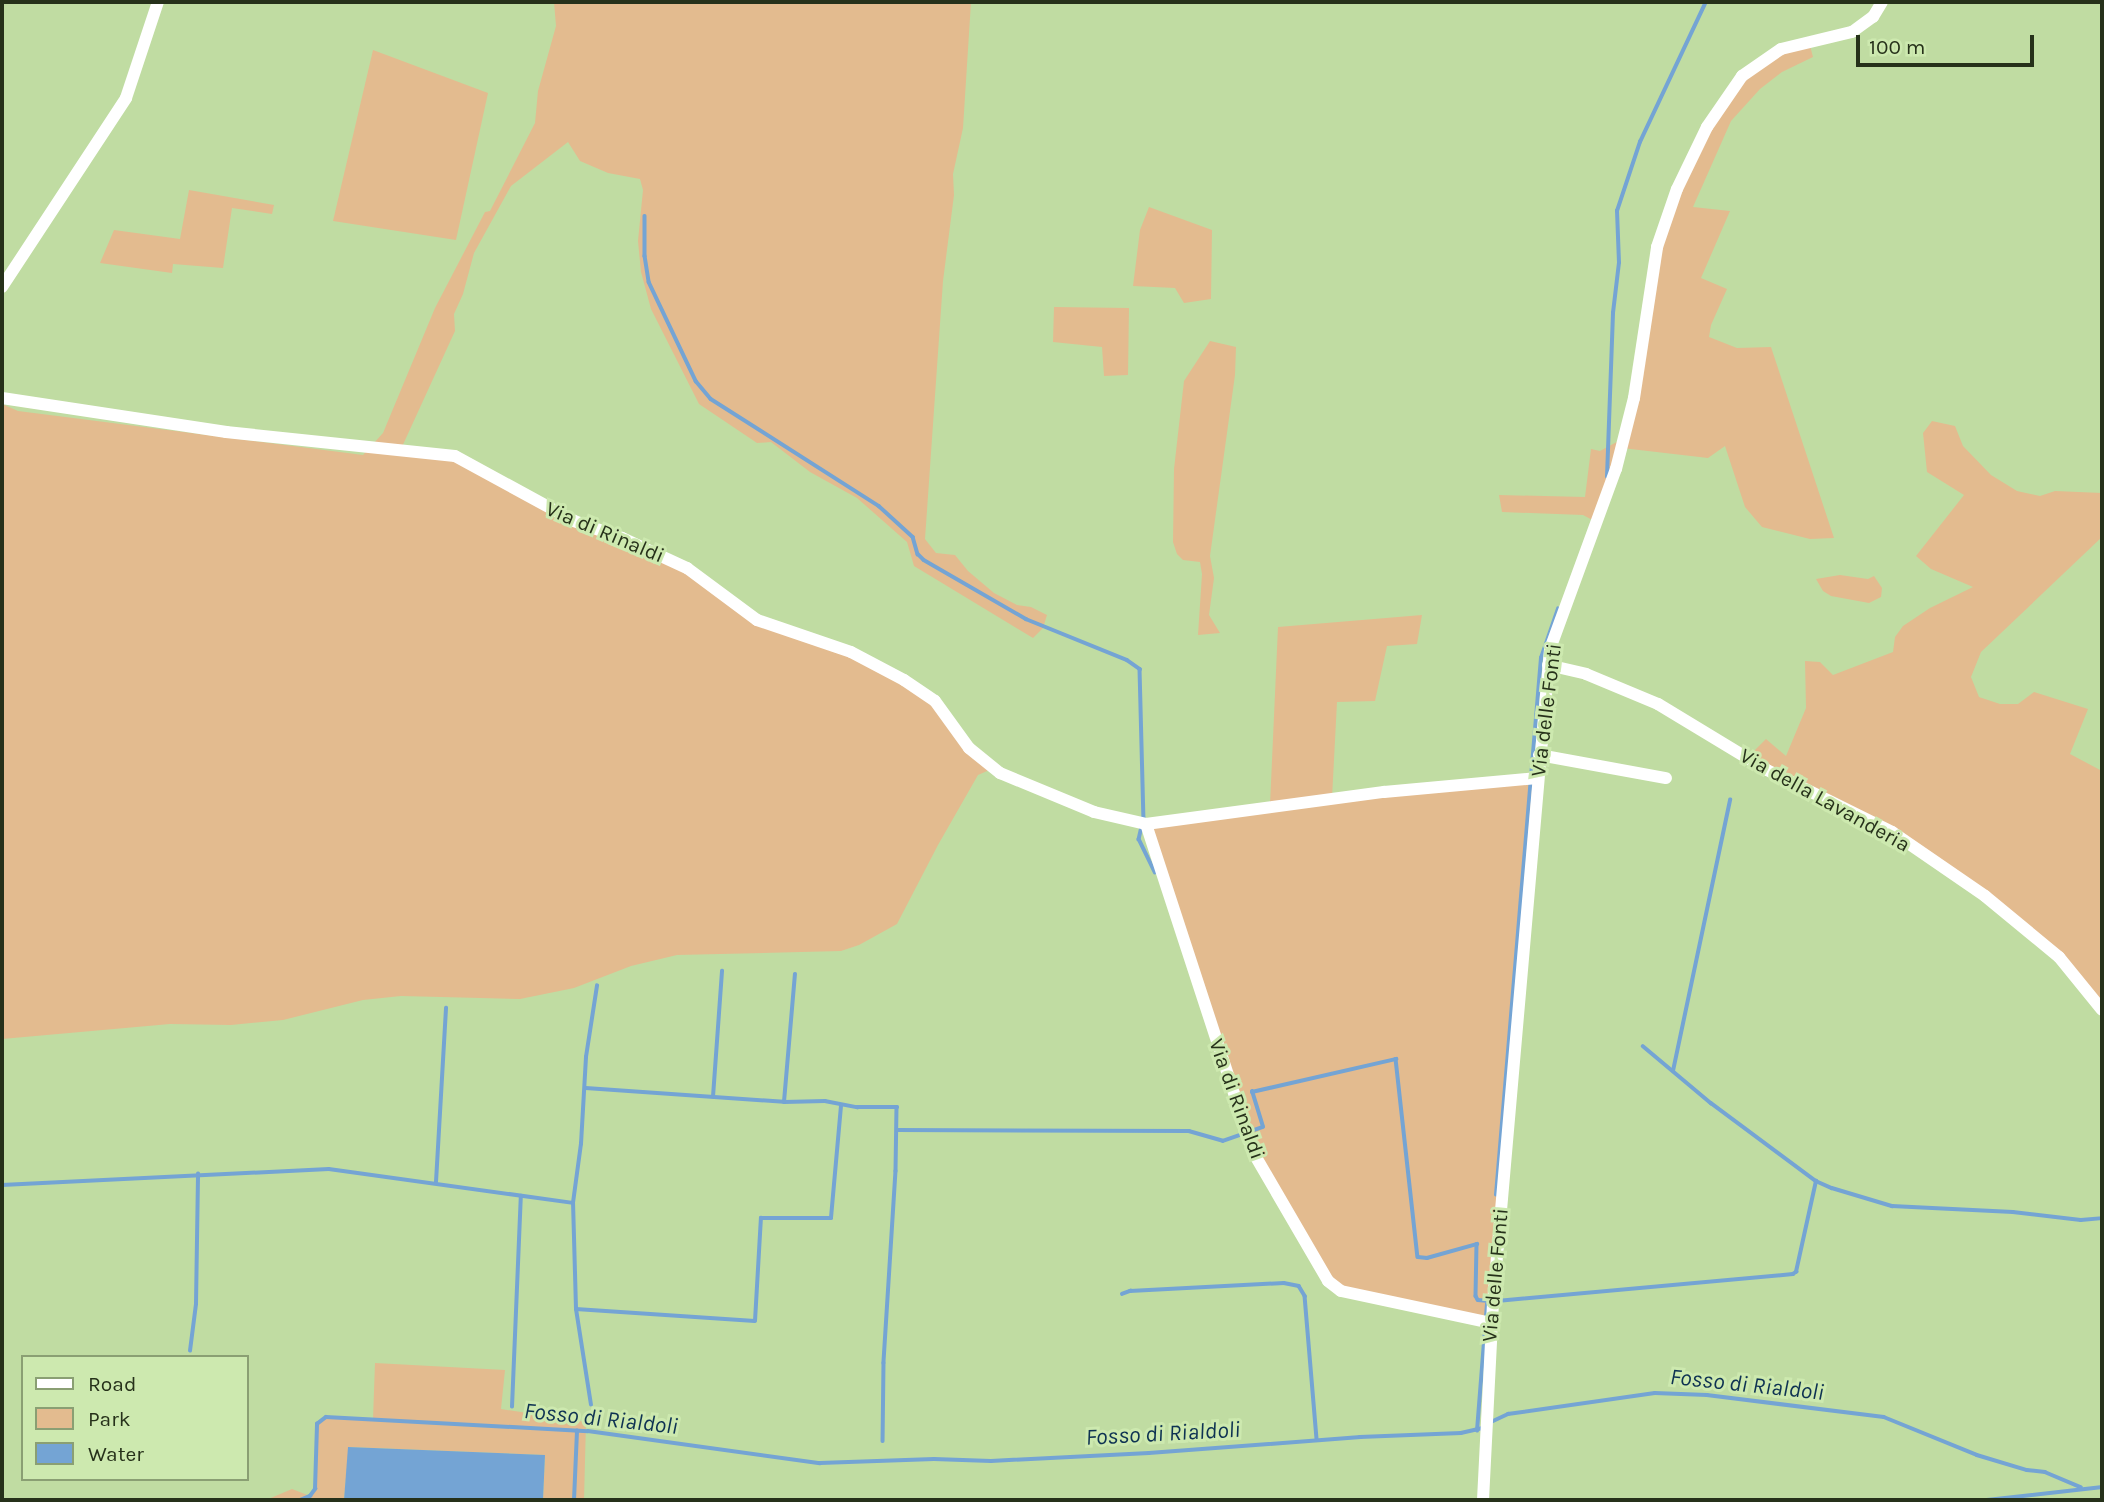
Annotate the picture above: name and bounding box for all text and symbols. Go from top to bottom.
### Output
scale bar [1859,21,2038,65]
text: 100 m [1869,35,1926,59]
street label: Via di Rinaldi [542,496,668,568]
street label: Via delle Fonti [1525,642,1567,778]
street label: Via della Lavanderia [1735,743,1915,857]
street label: Via di Rinaldi [1204,1035,1270,1163]
street label: Via delle Fonti [1477,1207,1513,1343]
legend [21,1355,248,1481]
water label: Fosso di Rialdoli [1669,1363,1825,1407]
text: Road [88,1372,136,1396]
water label: Fosso di Rialdoli [523,1397,679,1441]
text: Park [88,1407,131,1431]
water label: Fosso di Rialdoli [1085,1416,1241,1452]
text: Water [88,1442,144,1466]

